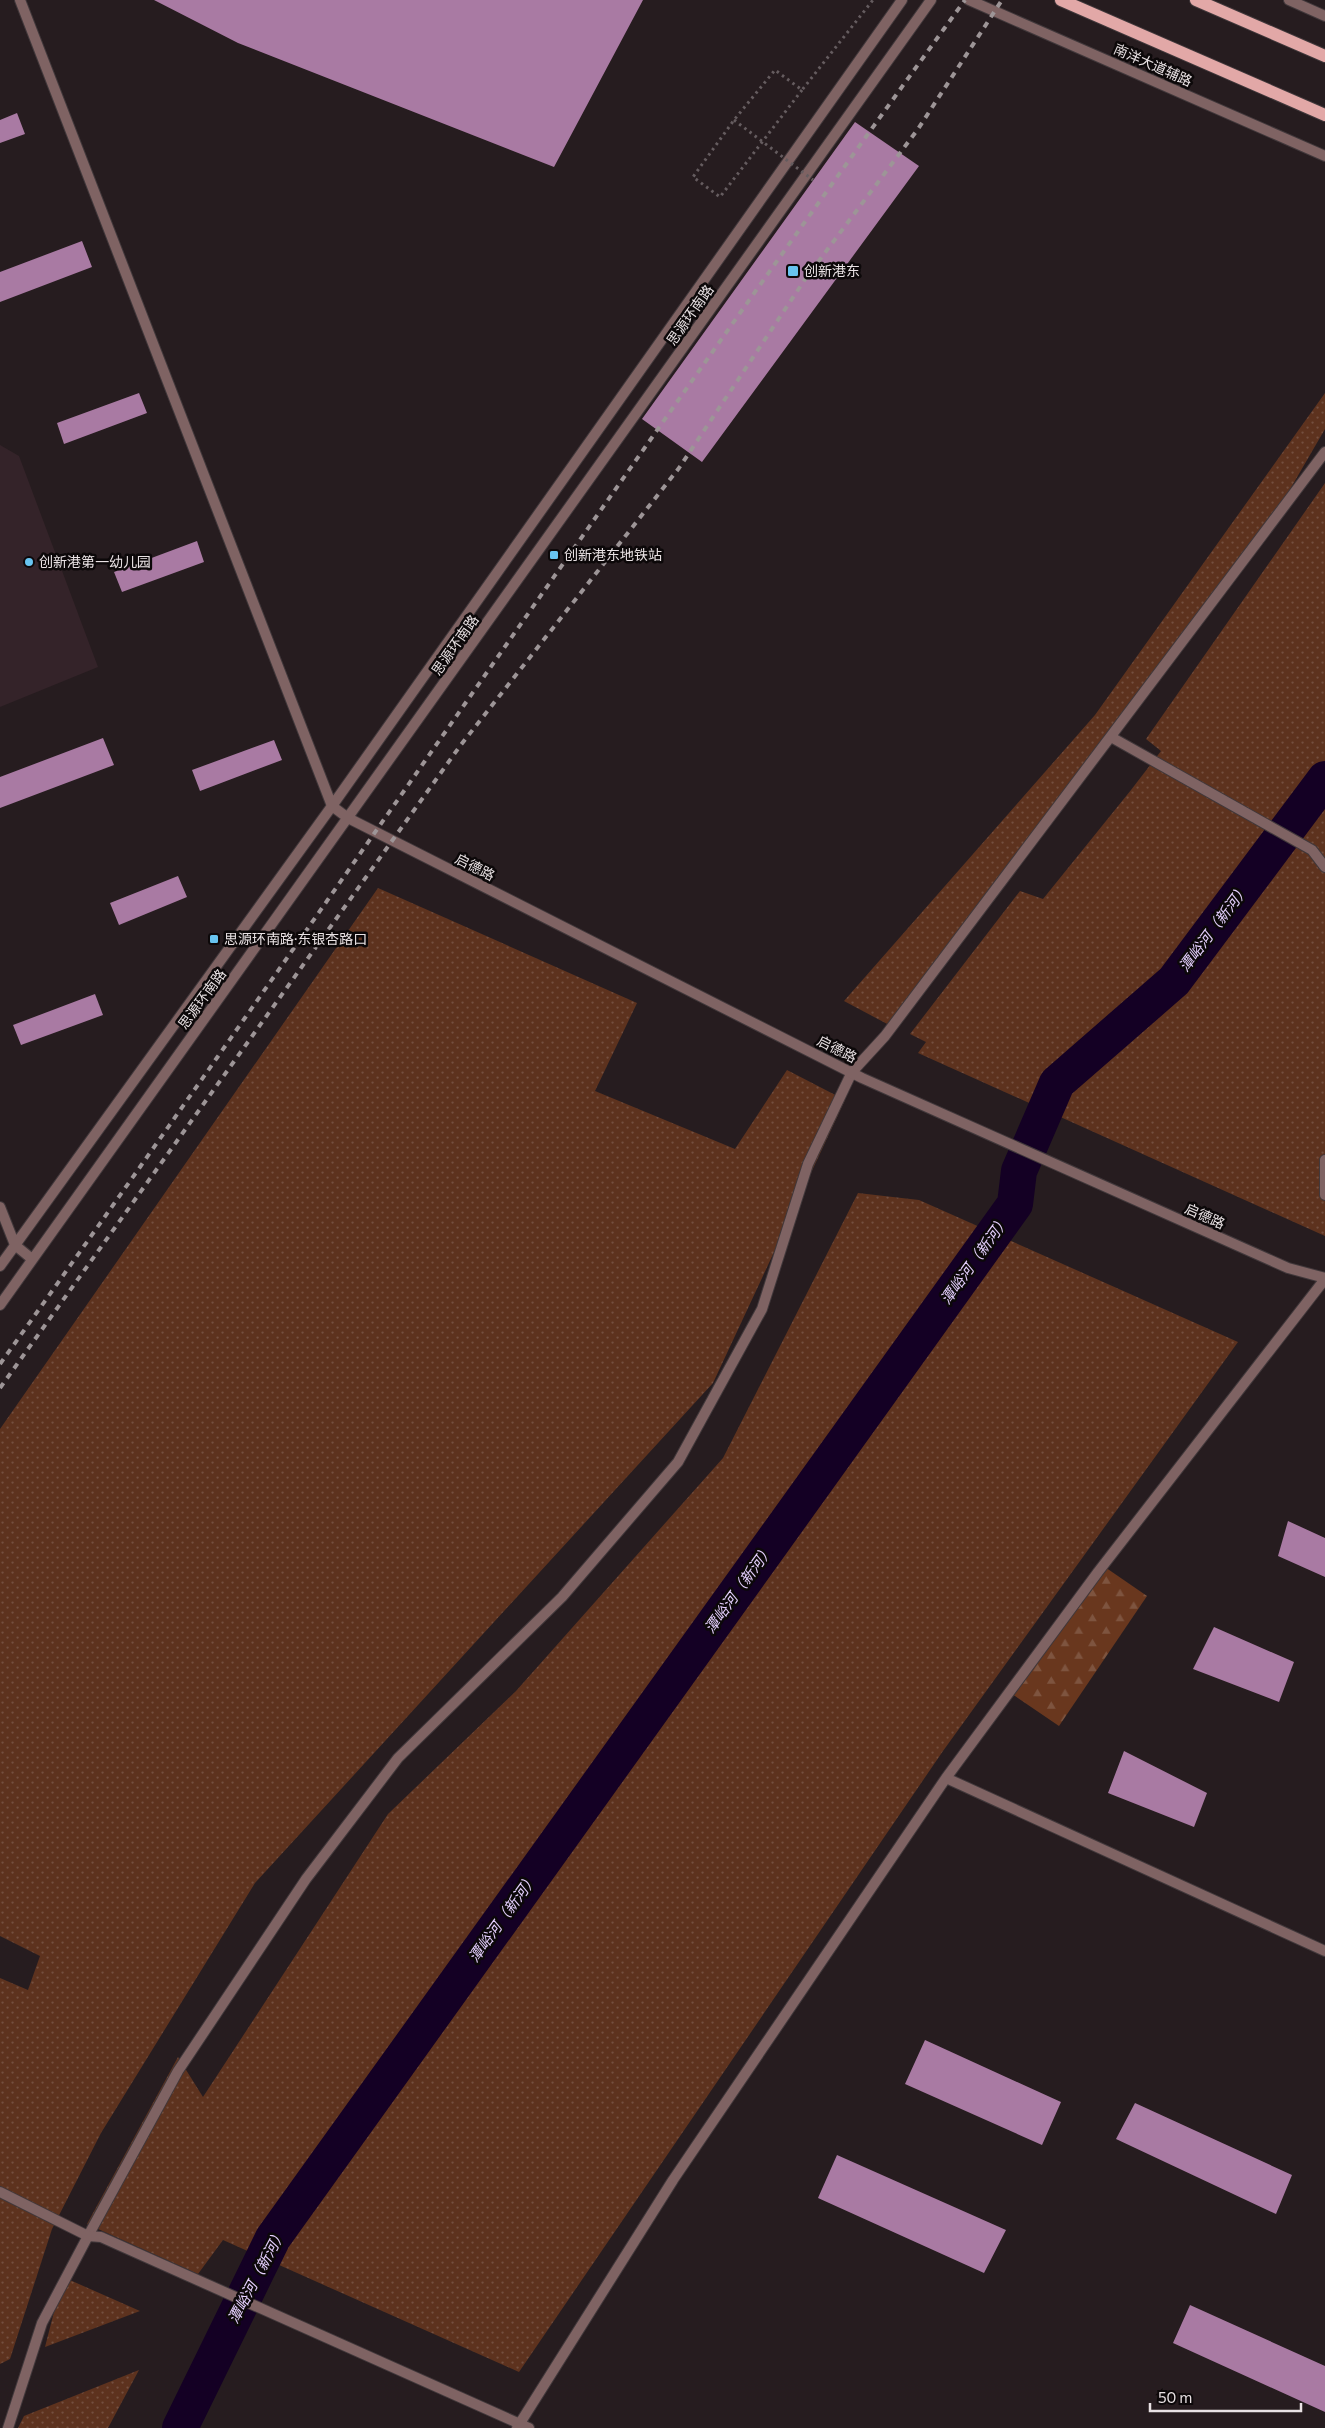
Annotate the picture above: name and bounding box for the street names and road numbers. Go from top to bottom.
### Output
street label: 南洋大道辅路 [1111,40,1195,89]
street label: 思源环南路 [663,281,717,348]
street label: 思源环南路 [428,611,482,678]
street label: 启德路 [453,849,498,884]
street label: 思源环南路 [174,965,229,1032]
street label: 启德路 [815,1031,860,1066]
street label: 启德路 [1183,1199,1228,1232]

